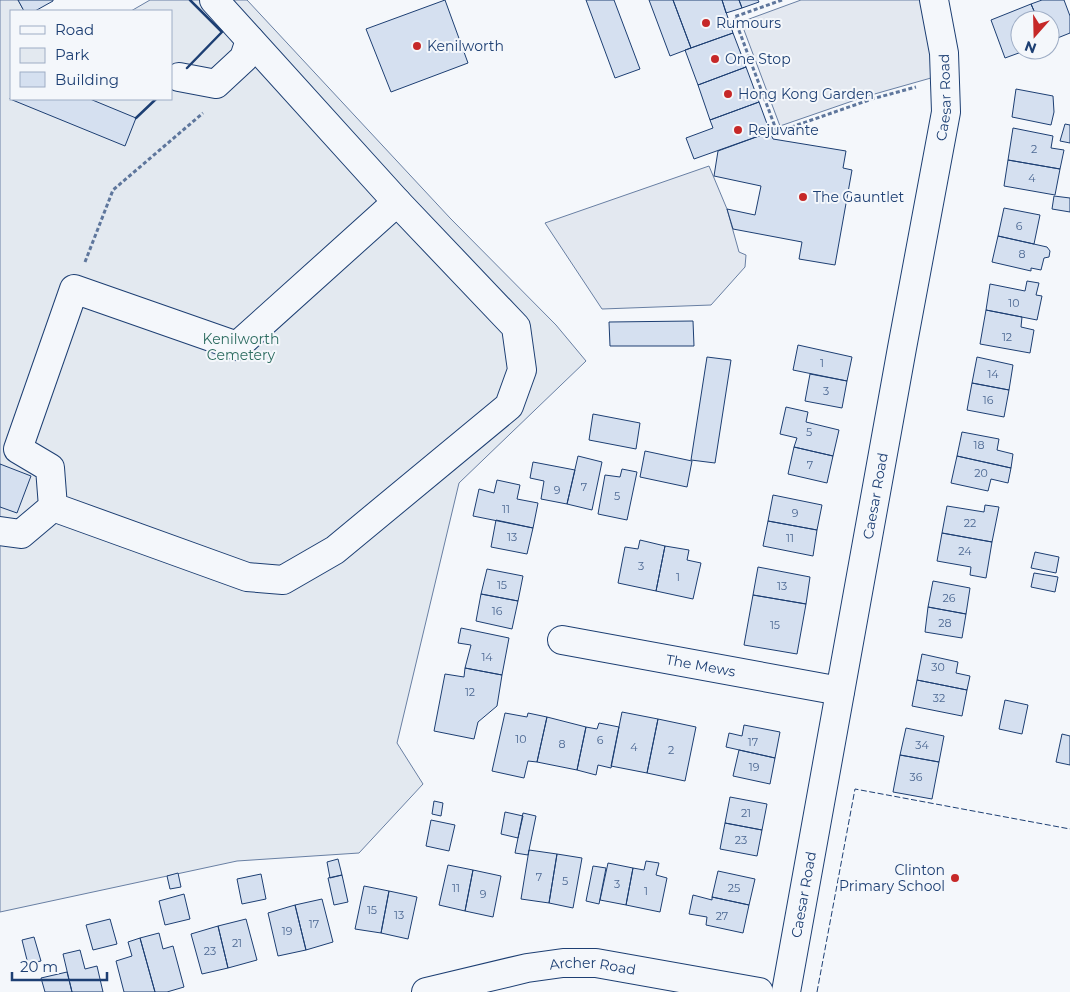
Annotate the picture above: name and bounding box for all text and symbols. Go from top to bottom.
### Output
legend [10,10,172,100]
north arrow [1010,10,1060,60]
place label: Rumours [716,14,781,32]
marker: Rumours [700,17,712,29]
text: Road [55,20,94,39]
place label: Kenilworth [427,37,504,55]
text: N [1022,37,1039,58]
marker: Kenilworth [411,40,423,52]
text: Park [55,45,89,64]
place label: One Stop [725,50,791,68]
marker: One Stop [709,53,721,65]
street label: Caesar Road [932,53,955,142]
text: Building [55,70,119,89]
place label: Hong Kong Garden [738,85,874,103]
marker: Hong Kong Garden [722,88,734,100]
place label: Rejuvante [748,121,819,139]
marker: Rejuvante [732,124,744,136]
house number: 2 [1031,142,1037,156]
house number: 4 [1028,171,1036,185]
place label: The Gauntlet [813,188,904,206]
marker: The Gauntlet [797,191,809,203]
house number: 6 [1016,219,1023,233]
house number: 8 [1018,247,1026,261]
house number: 10 [1008,296,1020,310]
park label: Kenilworth Cemetery [203,330,279,364]
house number: 12 [1002,330,1012,344]
house number: 1 [820,356,824,370]
house number: 14 [987,367,999,381]
house number: 3 [823,384,829,398]
house number: 16 [983,393,994,407]
house number: 5 [806,425,812,439]
house number: 18 [974,438,985,452]
street label: Caesar Road [859,451,892,541]
house number: 7 [807,458,813,472]
house number: 20 [974,466,988,480]
house number: 7 [581,480,587,494]
house number: 9 [554,483,561,497]
house number: 5 [614,489,620,503]
house number: 11 [502,502,510,516]
house number: 9 [792,506,799,520]
house number: 22 [964,516,976,530]
house number: 13 [507,530,517,544]
house number: 11 [786,531,794,545]
house number: 24 [958,544,972,558]
house number: 3 [638,559,644,573]
house number: 1 [676,570,680,584]
house number: 15 [497,578,507,592]
house number: 13 [777,579,787,593]
house number: 26 [943,591,956,605]
house number: 16 [492,604,503,618]
house number: 28 [938,616,952,630]
house number: 15 [770,618,780,632]
house number: 14 [481,650,493,664]
street label: The Mews [664,650,737,681]
house number: 30 [931,660,945,674]
house number: 12 [465,685,475,699]
house number: 32 [933,691,945,705]
house number: 10 [515,732,527,746]
house number: 6 [597,733,604,747]
house number: 17 [748,735,758,749]
house number: 8 [558,737,566,751]
house number: 34 [915,738,929,752]
house number: 4 [630,740,638,754]
house number: 2 [668,743,674,757]
house number: 19 [749,760,760,774]
house number: 36 [910,770,923,784]
house number: 21 [741,806,751,820]
house number: 23 [735,833,747,847]
street label: Caesar Road [787,850,820,939]
place label: Clinton Primary School [839,861,945,895]
house number: 7 [536,870,542,884]
marker: Clinton Primary School [949,872,961,884]
house number: 5 [562,874,568,888]
house number: 3 [614,877,620,891]
house number: 11 [452,881,460,895]
house number: 25 [728,881,740,895]
house number: 1 [644,884,648,898]
house number: 9 [480,887,487,901]
house number: 15 [367,903,377,917]
house number: 13 [394,908,404,922]
house number: 27 [716,909,728,923]
house number: 17 [309,917,319,931]
house number: 19 [282,924,293,938]
house number: 21 [232,936,242,950]
house number: 23 [204,944,216,958]
scale bar [12,950,108,982]
street label: Archer Road [548,954,637,979]
text: 20 m [20,957,58,976]

